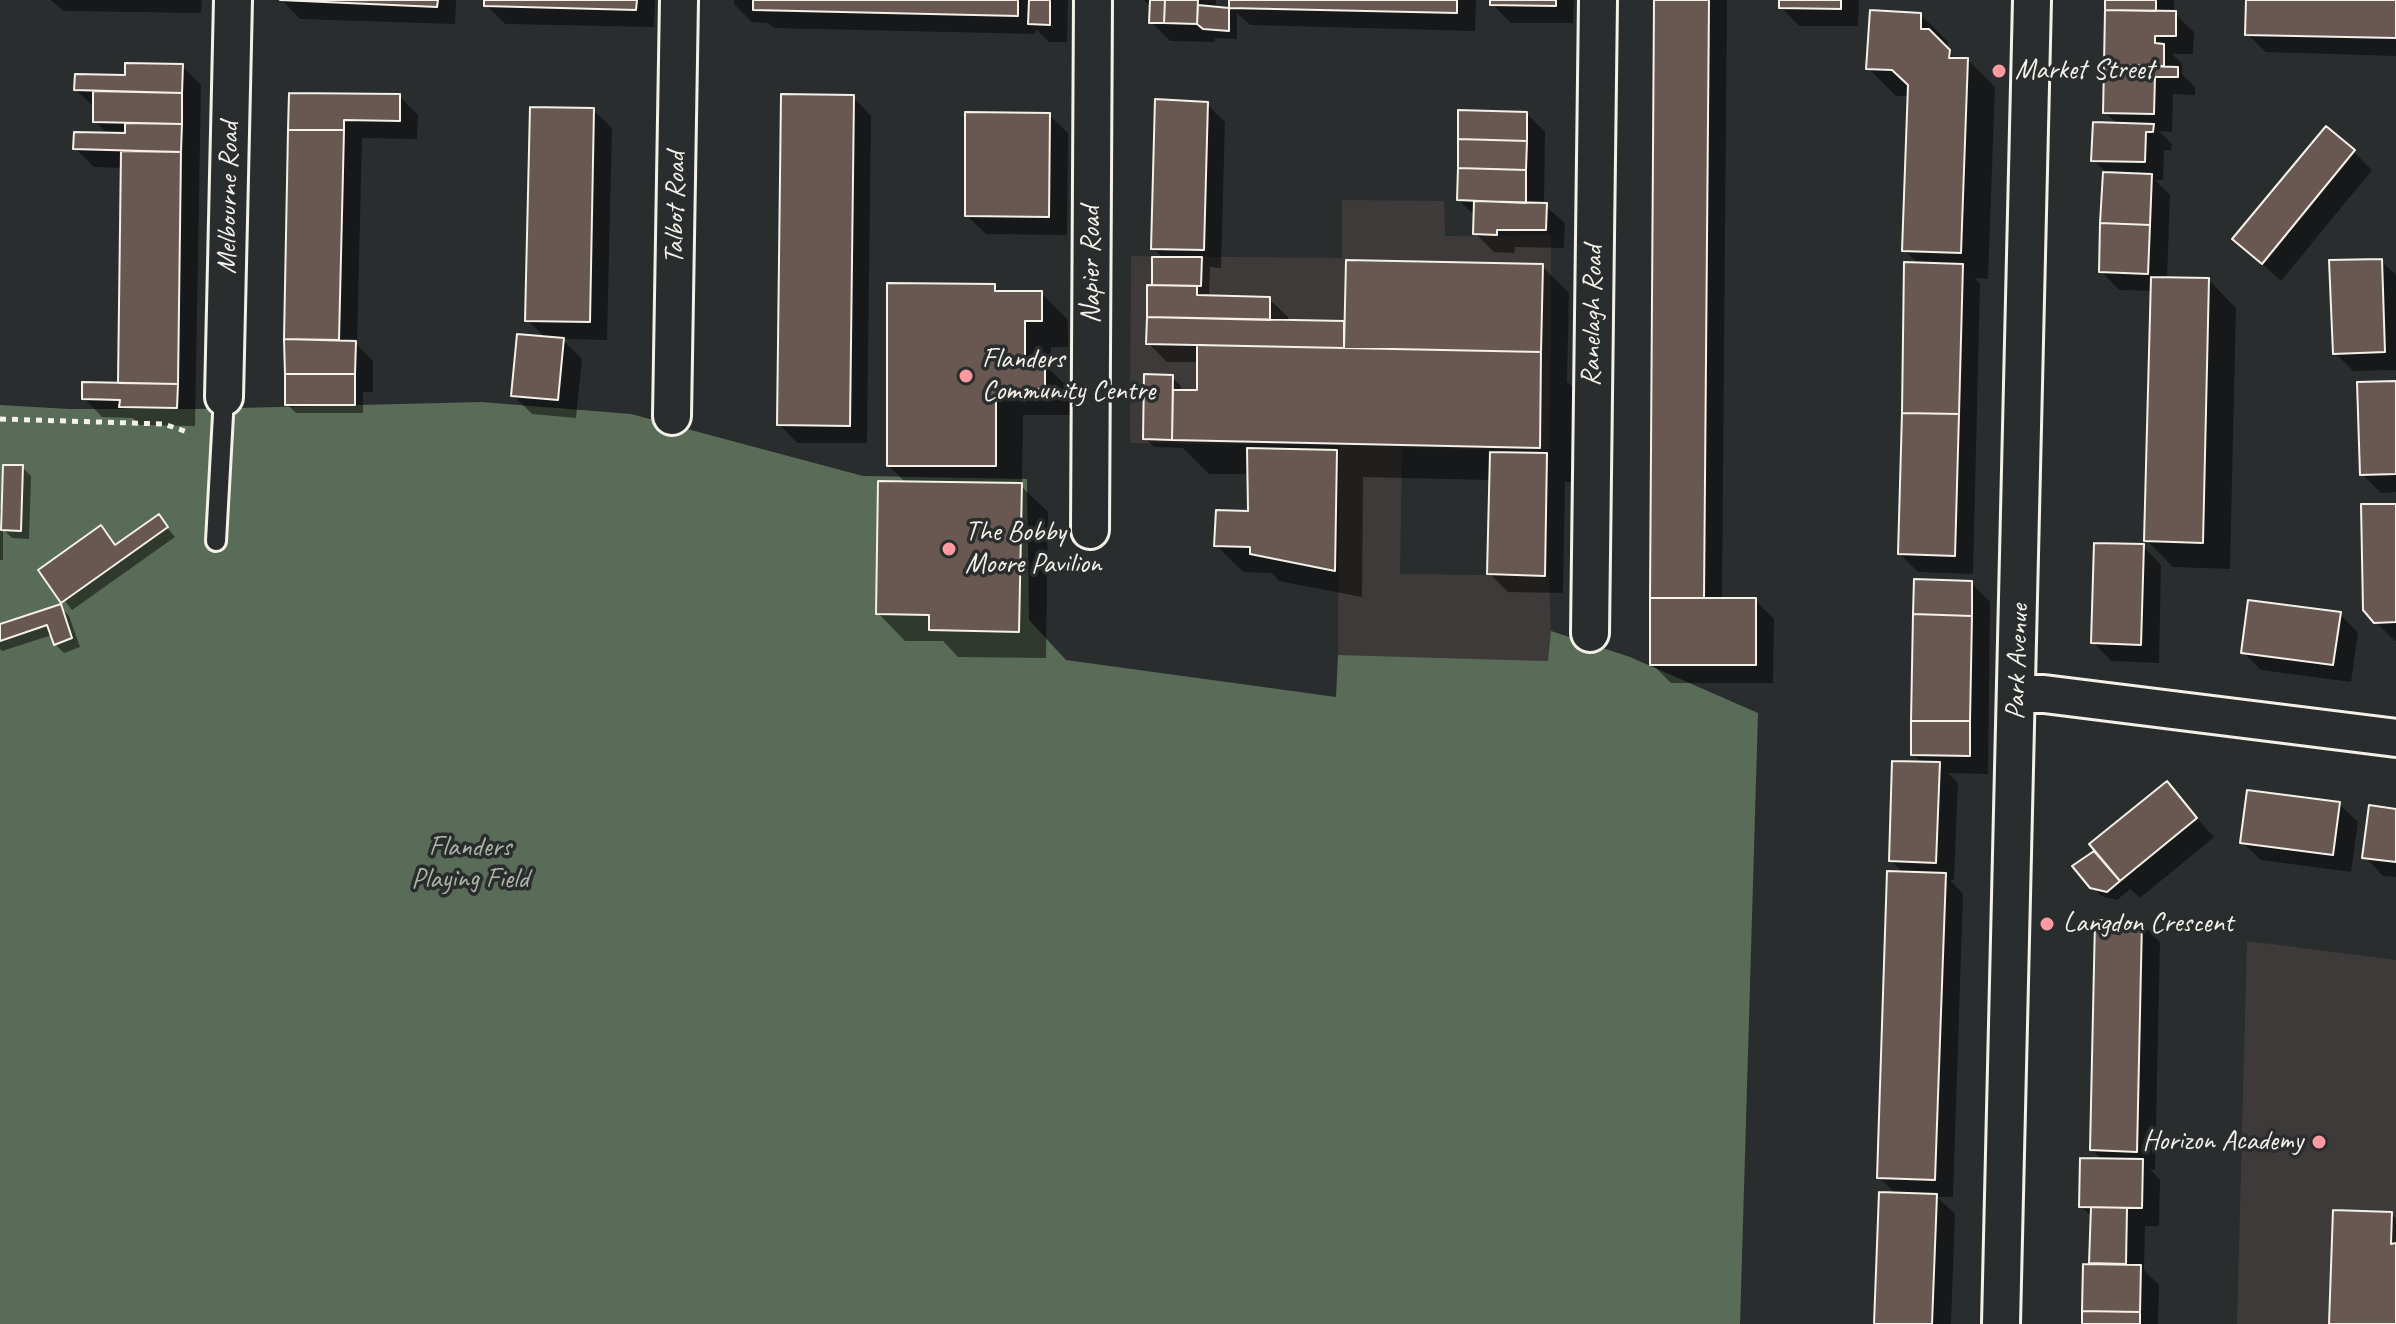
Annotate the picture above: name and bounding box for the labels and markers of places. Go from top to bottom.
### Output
place label: Market Street [2015,54,2154,88]
marker: Market Street [1990,62,2008,80]
place label: Flanders Community Centre [982,343,1155,409]
marker: Flanders Community Centre [957,367,975,385]
place label: The Bobby Moore Pavilion [965,516,1101,582]
marker: The Bobby Moore Pavilion [940,540,958,558]
place label: Langdon Crescent [2063,907,2233,941]
marker: Langdon Crescent [2038,915,2056,933]
place label: Horizon Academy [2142,1125,2303,1159]
marker: Horizon Academy [2310,1133,2328,1151]

